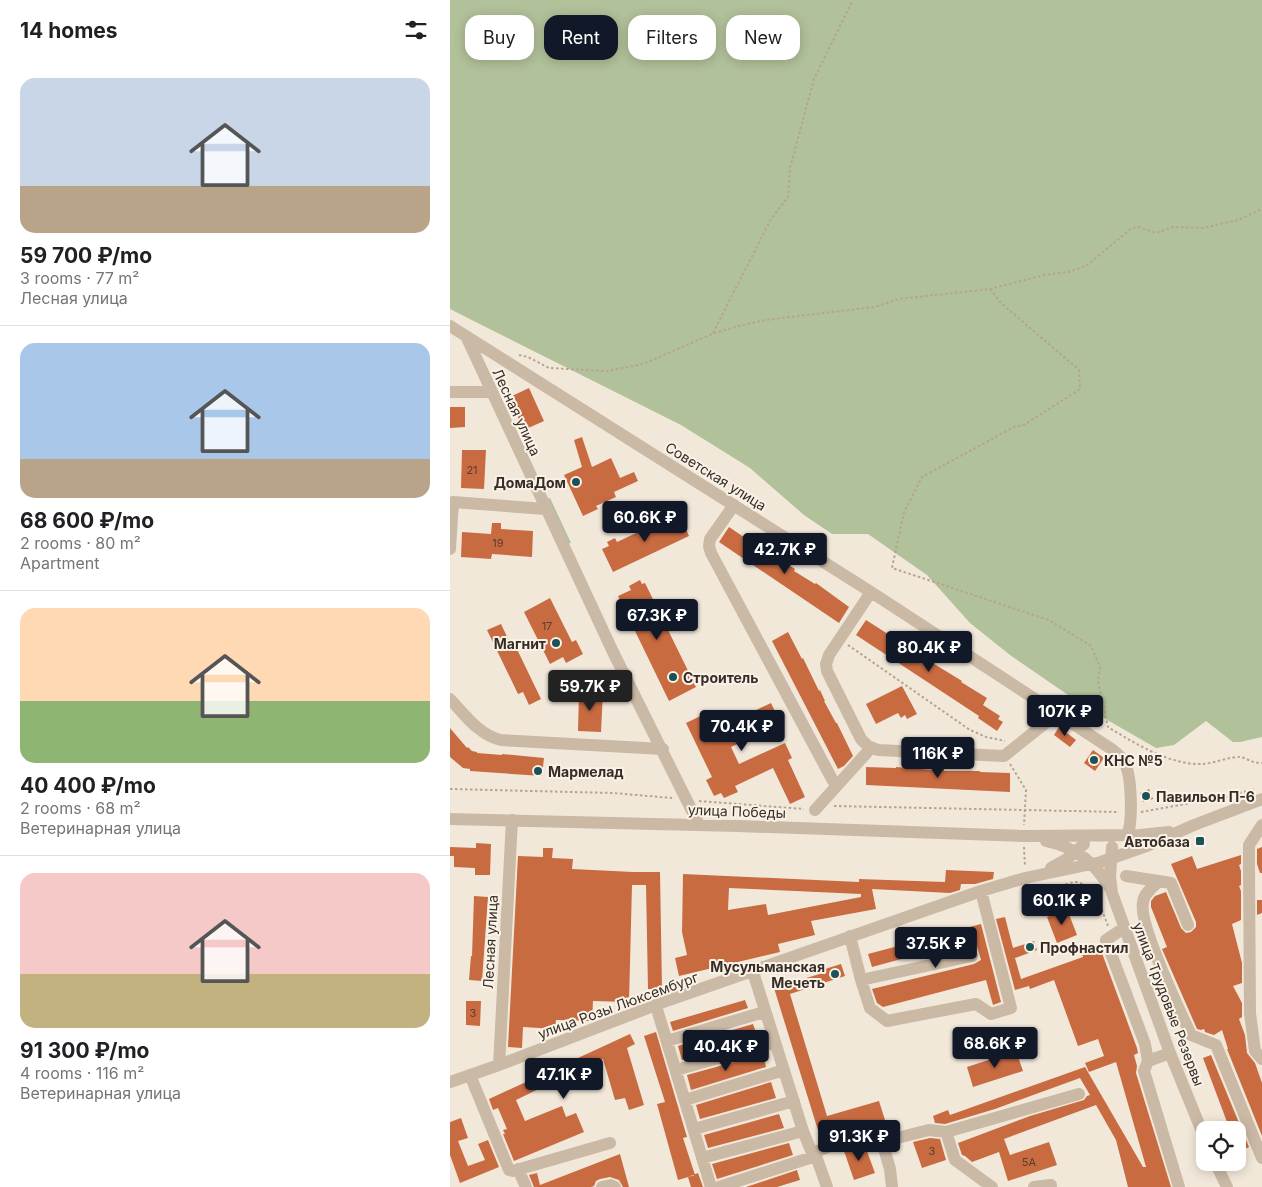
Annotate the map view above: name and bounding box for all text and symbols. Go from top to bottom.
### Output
chip: Buy [465,15,534,60]
chip: Rent [544,15,618,60]
chip: Filters [628,15,716,60]
chip: New [726,15,800,60]
icon: filters [402,16,430,44]
text: 14 homes [20,18,118,43]
icon: home [180,110,270,200]
text: 59 700 ₽/mo [20,243,152,268]
text: 3 rooms · 77 m² [20,268,139,288]
text: Лесная улица [20,288,128,308]
street label: Лесная улица [489,366,545,458]
icon: home [180,376,270,466]
street label: Советская улица [662,438,770,514]
house number: 21 [466,463,478,477]
place label: ДомаДом [494,474,566,491]
marker: ДомаДом [570,476,582,488]
pin: 60.6K ₽ [599,500,691,543]
text: 60.6K ₽ [613,507,677,527]
text: 68 600 ₽/mo [20,508,154,533]
pin: 42.7K ₽ [739,532,831,575]
text: 2 rooms · 80 m² [20,533,141,553]
house number: 19 [492,536,504,550]
text: 42.7K ₽ [754,539,816,559]
text: Apartment [20,553,100,573]
pin: 67.3K ₽ [611,598,703,641]
text: 67.3K ₽ [627,605,687,625]
house number: 17 [542,619,552,633]
pin: 80.4K ₽ [883,630,975,673]
place label: Магнит [494,635,546,652]
marker: Магнит [550,637,562,649]
text: 80.4K ₽ [897,637,961,657]
icon: home [180,641,270,731]
place label: Строитель [683,669,759,686]
pin: 59.7K ₽ [544,670,636,712]
marker: Строитель [667,671,679,683]
text: 59.7K ₽ [559,676,621,696]
pin: 107K ₽ [1024,694,1106,737]
text: 107K ₽ [1038,701,1092,721]
pin: 70.4K ₽ [696,710,788,752]
text: 70.4K ₽ [711,716,773,736]
pin: 116K ₽ [897,736,979,779]
text: 116K ₽ [912,743,964,763]
place label: КНС №5 [1104,752,1163,769]
marker: КНС №5 [1088,754,1100,766]
place label: Мармелад [548,763,624,780]
marker: Мармелад [532,765,544,777]
text: 40 400 ₽/mo [20,773,156,798]
place label: Павильон П-6 [1156,788,1255,805]
marker: Павильон П-6 [1140,790,1152,802]
text: 2 rooms · 68 m² [20,798,141,818]
street label: улица Победы [688,801,786,821]
text: Ветеринарная улица [20,818,181,838]
place label: Автобаза [1124,833,1190,850]
marker: Автобаза [1194,835,1206,847]
pin: 60.1K ₽ [1016,884,1108,926]
text: 60.1K ₽ [1033,890,1091,910]
street label: Лесная улица [479,894,501,990]
icon: home [180,906,270,996]
street label: улица Трудовые Резервы [1130,920,1208,1088]
pin: 37.5K ₽ [890,926,982,969]
text: 37.5K ₽ [906,933,966,953]
place label: Профнастил [1040,939,1128,956]
marker: Профнастил [1024,941,1036,953]
place label: Мусульманская Мечеть [710,958,825,991]
street label: улица Розы Люксембург [535,968,701,1042]
marker: Мусульманская Мечеть [829,968,841,980]
house number: 3 [470,1006,477,1020]
pin: 68.6K ₽ [949,1026,1041,1069]
pin: 40.4K ₽ [680,1030,772,1072]
text: 68.6K ₽ [964,1033,1026,1053]
text: 40.4K ₽ [694,1036,758,1056]
text: 91 300 ₽/mo [20,1038,149,1063]
pin: 47.1K ₽ [518,1058,610,1100]
text: 4 rooms · 116 m² [20,1063,144,1083]
text: 47.1K ₽ [536,1064,592,1084]
text: Ветеринарная улица [20,1083,181,1103]
pin: 91.3K ₽ [813,1120,905,1162]
map controls [1196,1121,1246,1171]
button: locate [1196,1121,1246,1171]
text: 91.3K ₽ [829,1126,889,1146]
house number: 3 [929,1144,936,1158]
house number: 5А [1022,1155,1037,1169]

